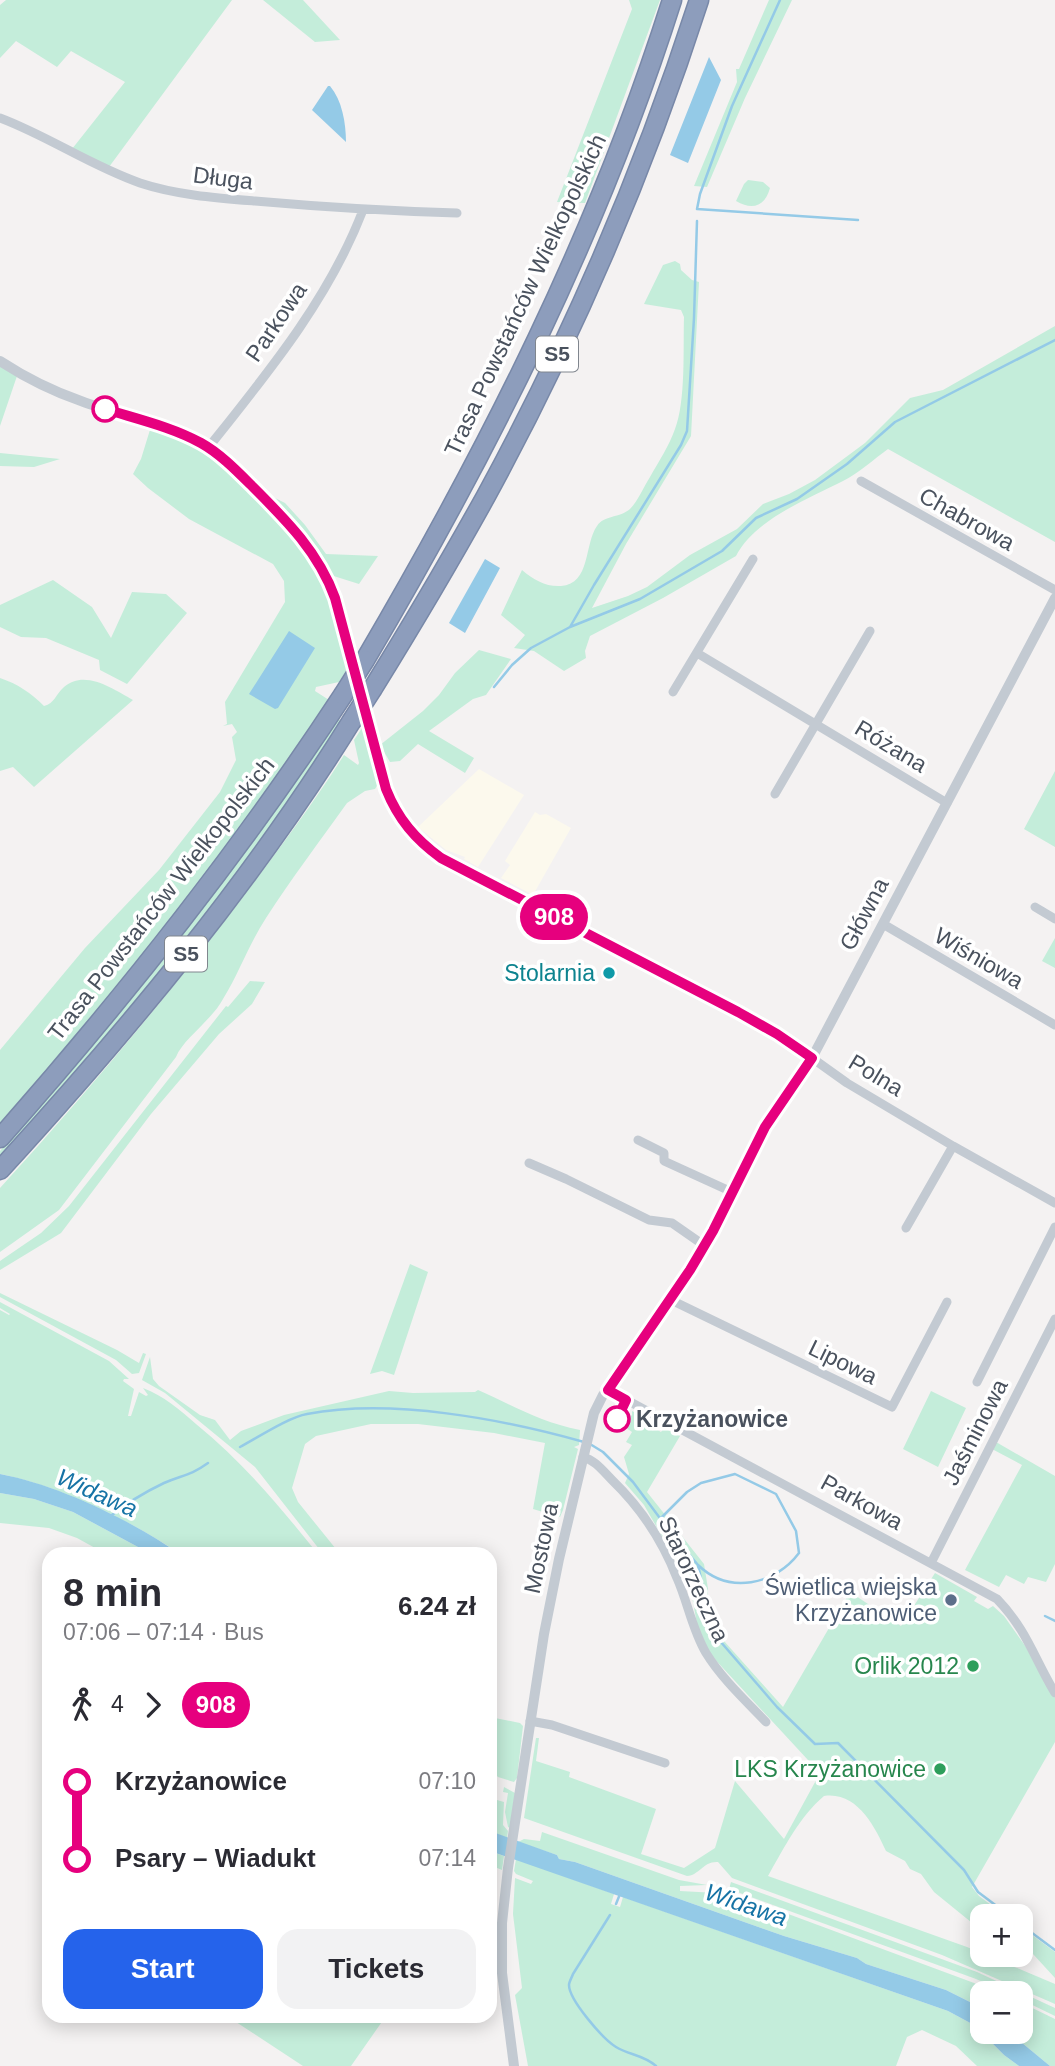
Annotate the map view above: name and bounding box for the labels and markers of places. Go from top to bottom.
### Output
unlabelled marker [92,396,118,422]
place label: Stolarnia [504,960,595,986]
marker: Stolarnia [601,965,617,981]
marker: Krzyżanowice [604,1406,630,1432]
place label: Krzyżanowice [636,1406,788,1432]
place label: Świetlica wiejska Krzyżanowice [764,1573,937,1626]
marker: Świetlica wiejska Krzyżanowice [943,1592,959,1608]
place label: Orlik 2012 [854,1653,959,1679]
marker: Orlik 2012 [965,1658,981,1674]
place label: LKS Krzyżanowice [734,1756,926,1782]
marker: LKS Krzyżanowice [932,1761,948,1777]

